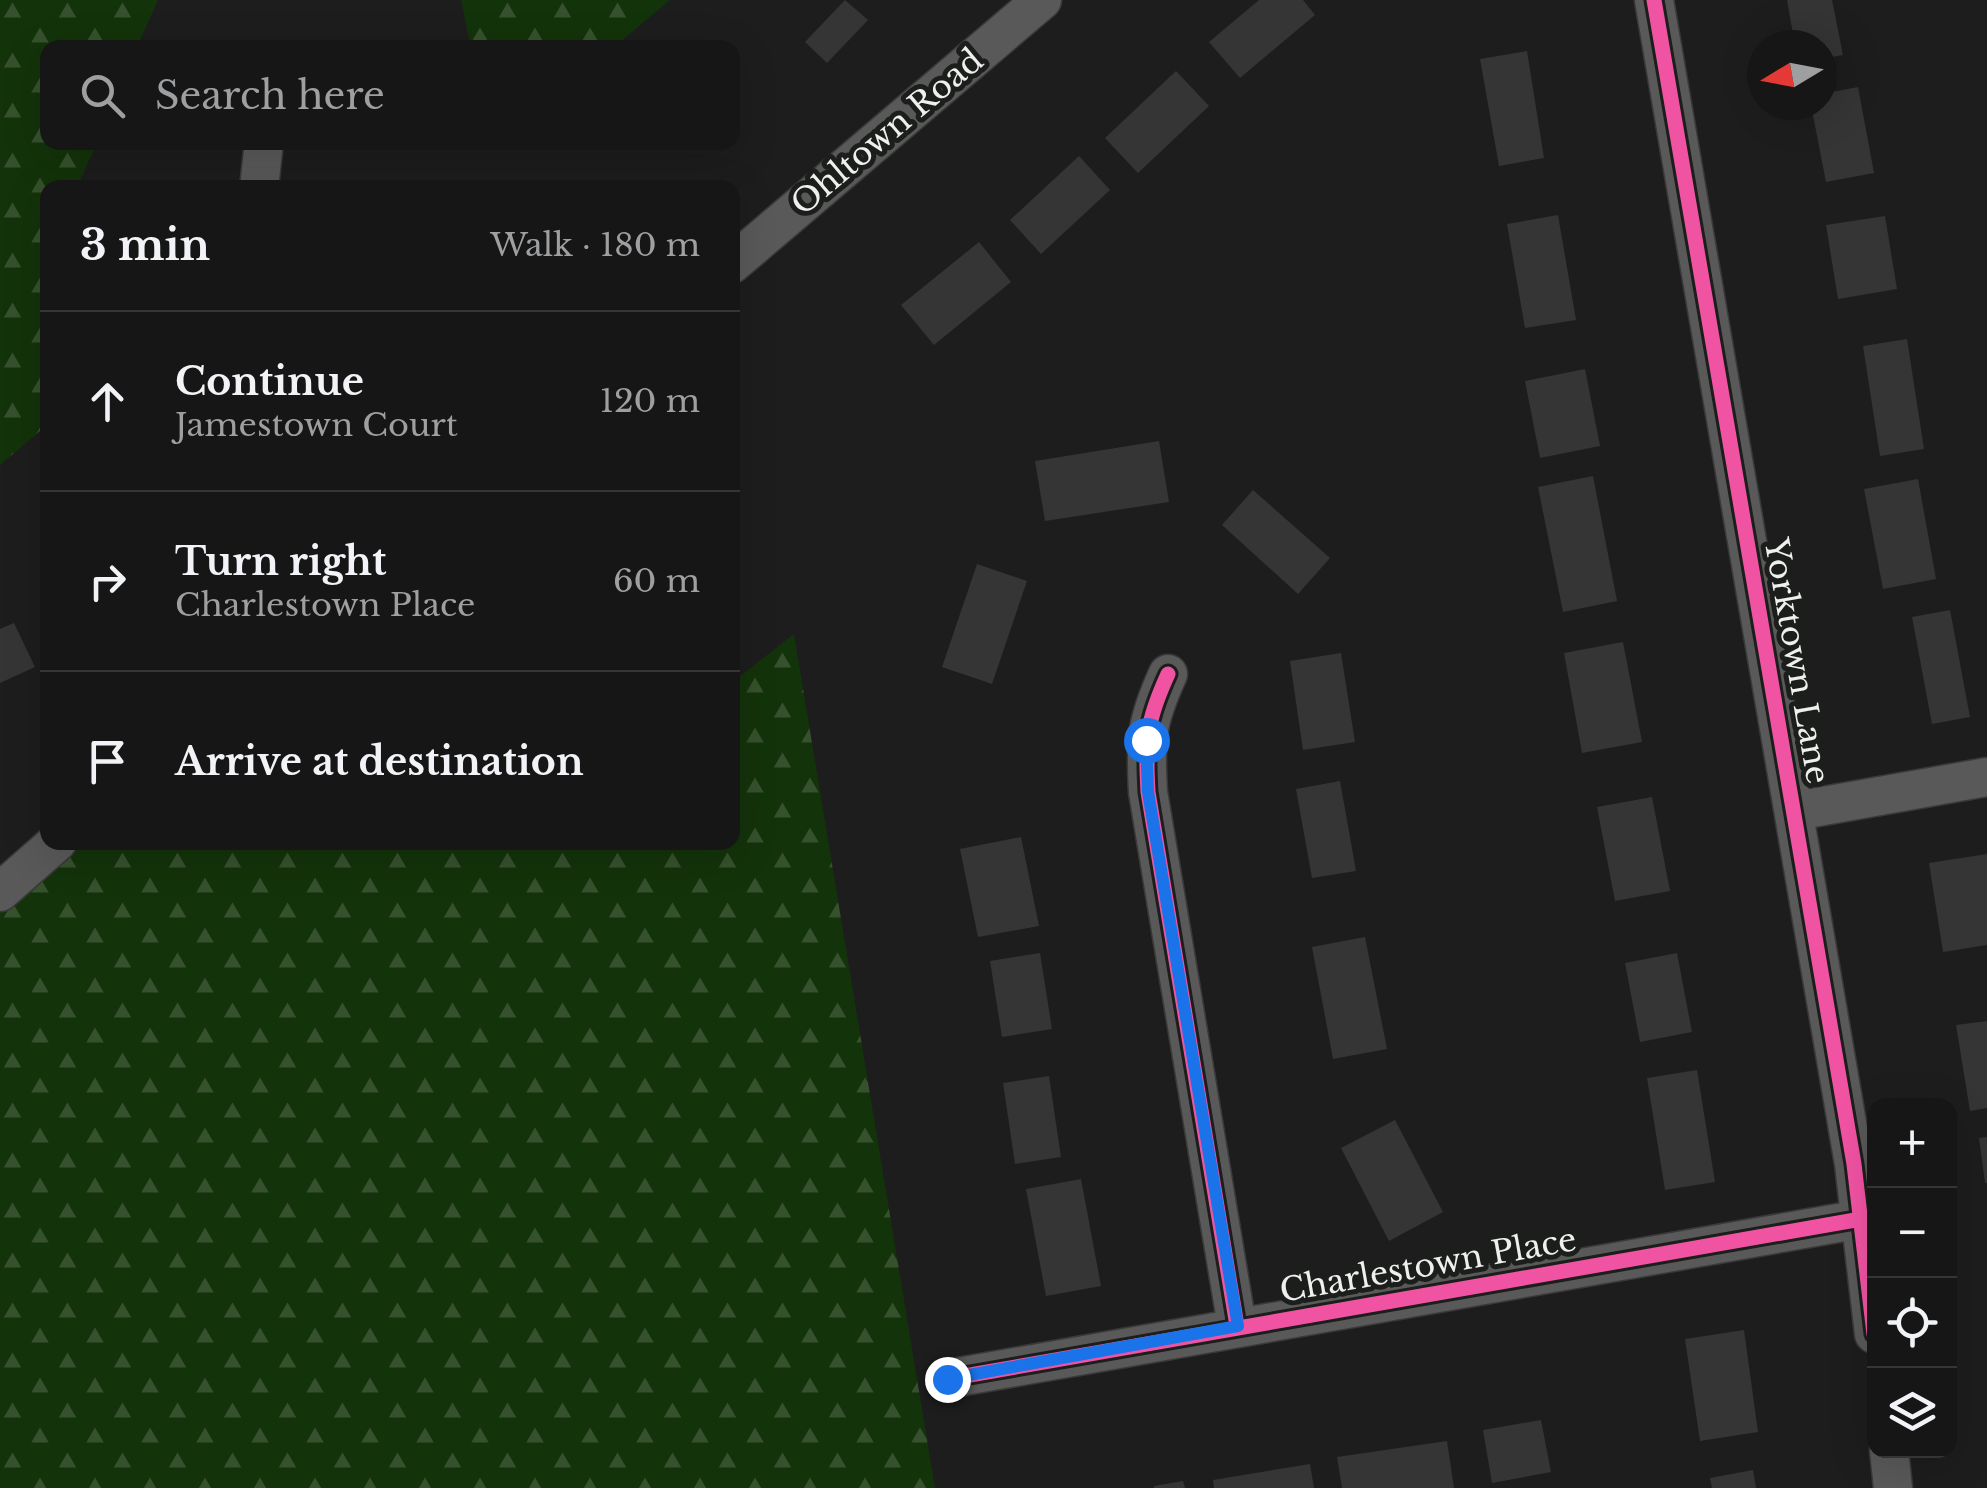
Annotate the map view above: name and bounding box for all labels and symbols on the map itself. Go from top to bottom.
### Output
north arrow [1747,30,1837,120]
street label: Ohltown Road [783,40,991,224]
street label: Yorktown Lane [1756,534,1838,787]
route start [1124,718,1170,764]
street label: Charlestown Place [1277,1219,1579,1311]
route end [925,1357,971,1403]

